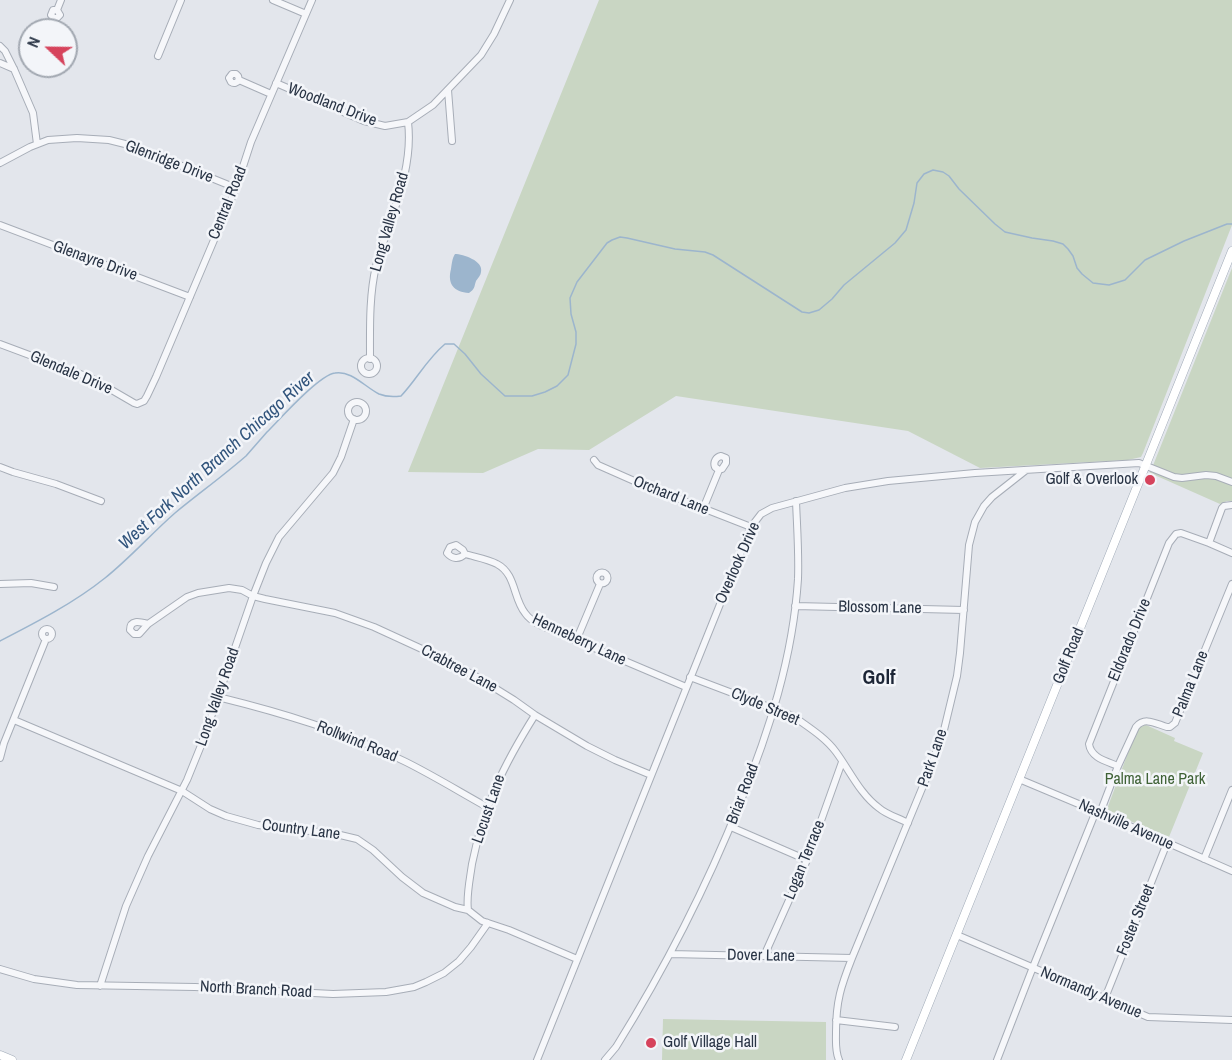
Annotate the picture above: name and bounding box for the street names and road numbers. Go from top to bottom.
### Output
street label: Woodland Drive [285,79,379,131]
street label: Glenridge Drive [122,136,216,188]
street label: Central Road [205,164,251,242]
street label: Long Valley Road [367,170,413,274]
street label: Glenayre Drive [50,237,140,285]
street label: Glendale Drive [27,347,115,399]
street label: Orchard Lane [630,472,712,520]
street label: Overlook Drive [711,519,765,607]
street label: Eldorado Drive [1105,596,1155,684]
street label: Blossom Lane [838,598,922,618]
street label: Henneberry Lane [529,610,629,670]
street label: Golf Road [1049,625,1089,687]
street label: Crabtree Lane [417,641,501,697]
street label: Long Valley Road [192,645,244,749]
street label: Palma Lane [1169,648,1213,720]
street label: Clyde Street [728,684,802,730]
street label: Rollwind Road [314,717,400,767]
street label: Park Lane [914,727,952,789]
street label: Briar Road [723,761,763,827]
street label: Locust Lane [468,772,510,846]
street label: Nashville Avenue [1076,796,1176,854]
street label: Country Lane [261,816,341,844]
street label: Logan Terrace [780,818,830,902]
street label: Foster Street [1113,882,1159,958]
street label: Dover Lane [727,946,795,966]
street label: Normandy Avenue [1037,963,1145,1023]
street label: North Branch Road [199,977,313,1003]

